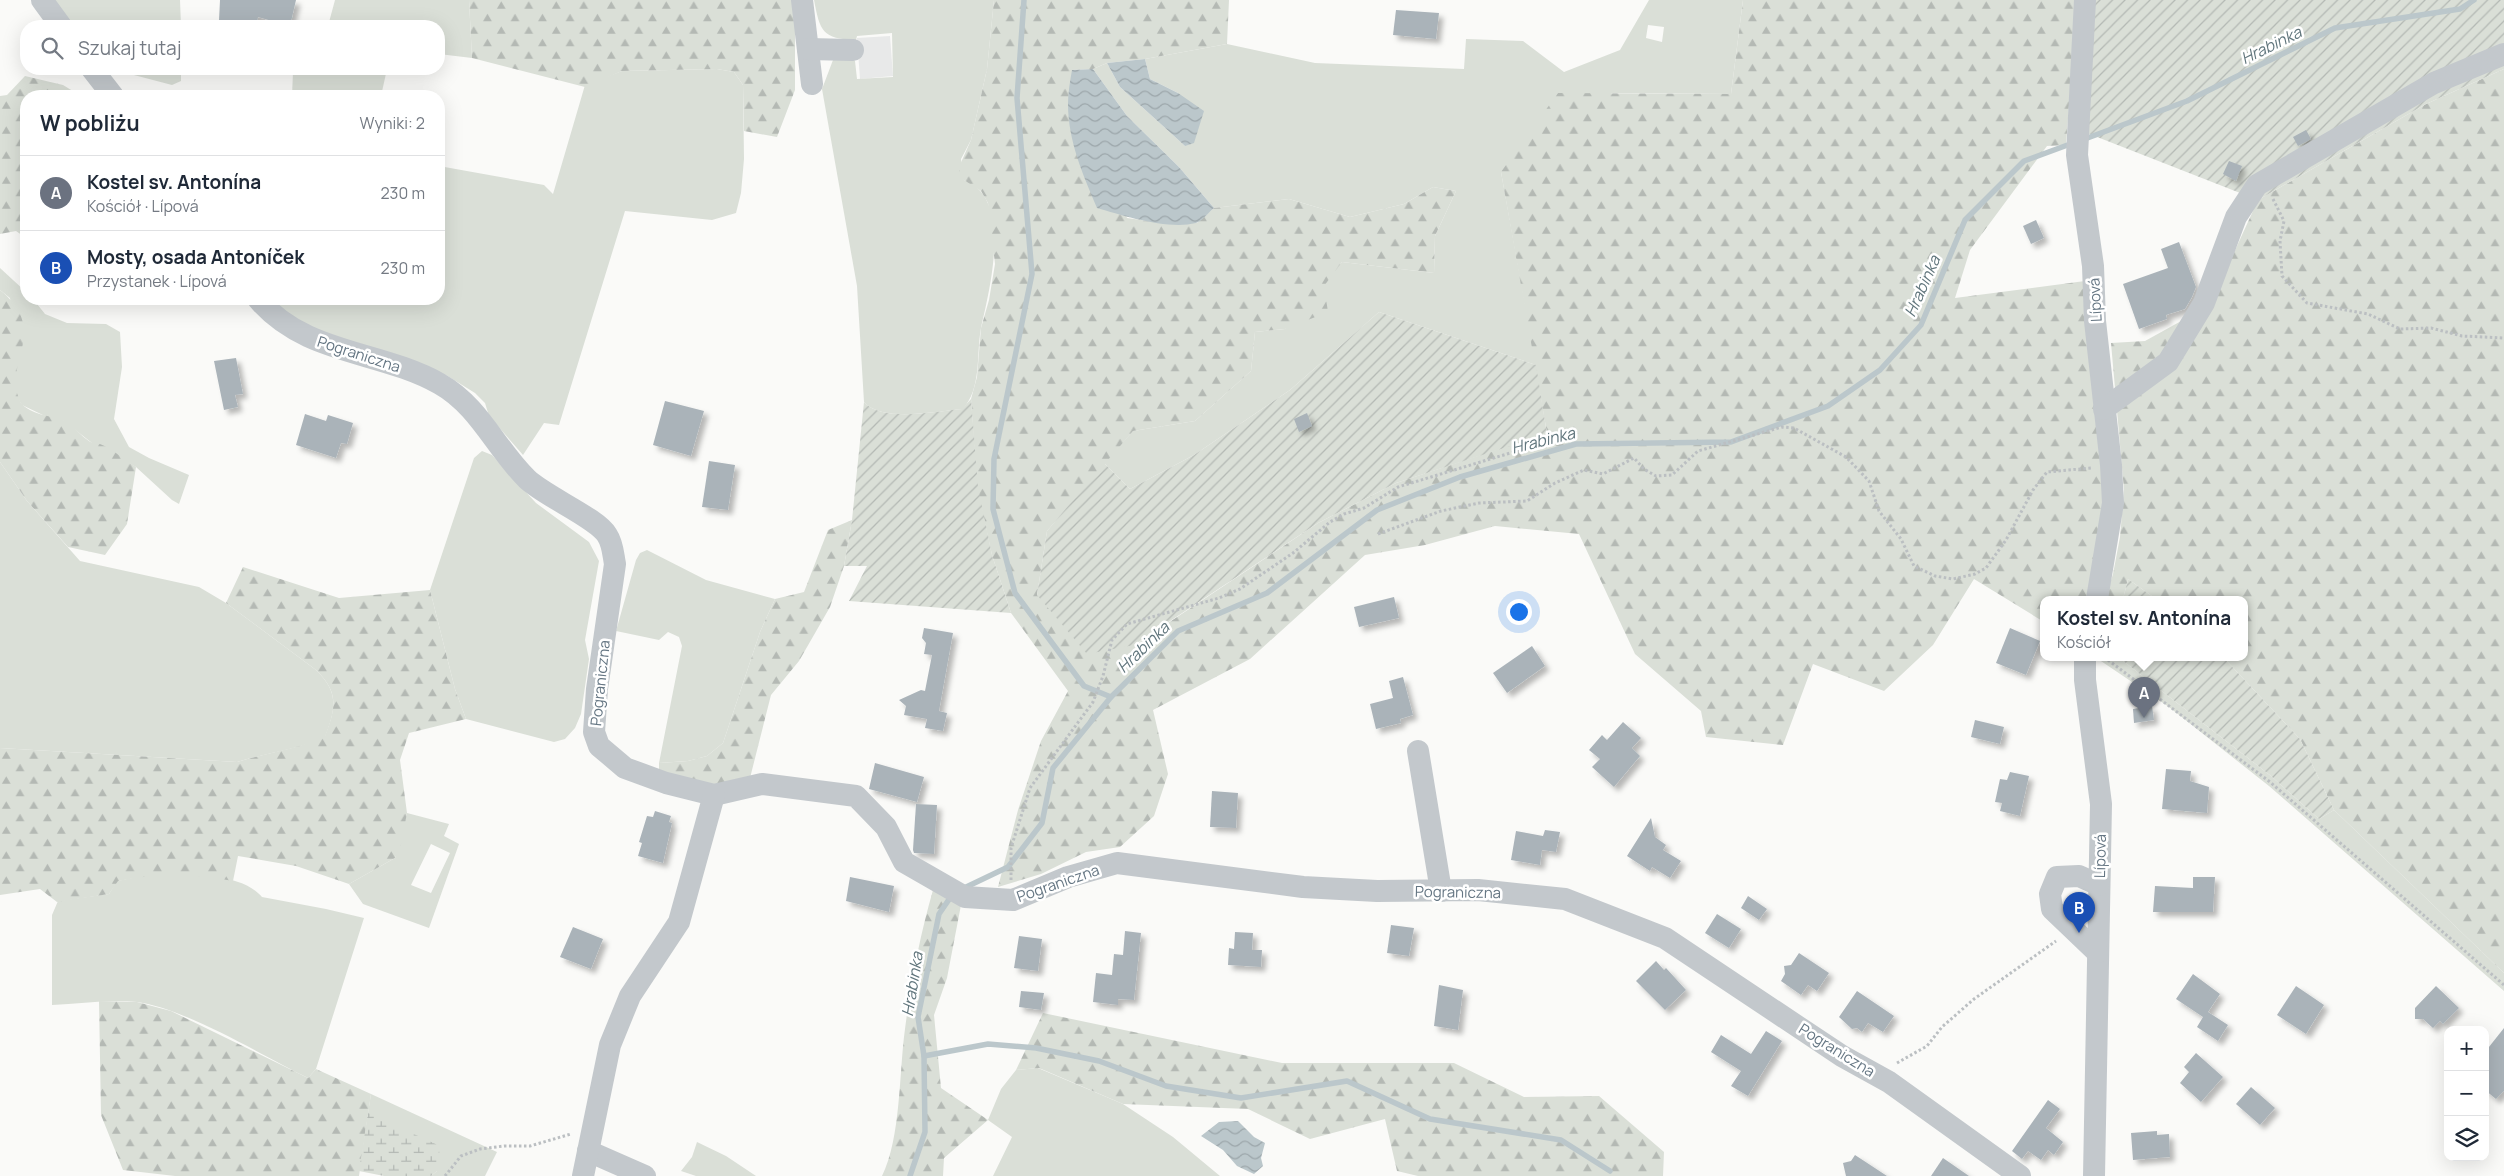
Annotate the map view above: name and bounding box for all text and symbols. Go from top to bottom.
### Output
search box [20,20,445,75]
water label: Hrabinka [2237,20,2306,69]
icon: search [38,34,66,62]
text: Szukaj tutaj [78,35,181,61]
text: W pobliżu [40,109,140,137]
text: Wyniki: 2 [360,112,425,134]
text: Kostel sv. Antonína [87,169,261,195]
text: A [51,182,61,204]
text: 230 m [381,182,425,204]
text: Kościół · Lípová [87,195,199,217]
text: Mosty, osada Antoníček [87,244,304,270]
water label: Hrabinka [1899,251,1946,320]
text: B [51,257,61,279]
text: 230 m [381,257,425,279]
text: Przystanek · Lípová [87,270,227,292]
street label: Lípová [2083,277,2107,323]
street label: Pograniczna [315,331,403,377]
water label: Hrabinka [1509,421,1578,459]
popup [2040,596,2248,661]
your location [1506,599,1532,625]
text: Kostel sv. Antonína [2057,605,2231,631]
water label: Hrabinka [1112,616,1175,677]
text: Kościół [2057,631,2111,653]
street label: Pograniczna [585,639,615,727]
pin: A [2128,677,2160,718]
street label: Lípová [2089,834,2111,878]
street label: Pograniczna [1014,859,1102,907]
street label: Pograniczna [1415,881,1501,903]
pin: B [2063,892,2095,933]
water label: Hrabinka [896,949,928,1018]
street label: Pograniczna [1795,1018,1879,1082]
map controls [2444,1026,2489,1161]
button: + [2444,1026,2489,1071]
button: − [2444,1071,2489,1116]
button: layers [2444,1116,2489,1161]

